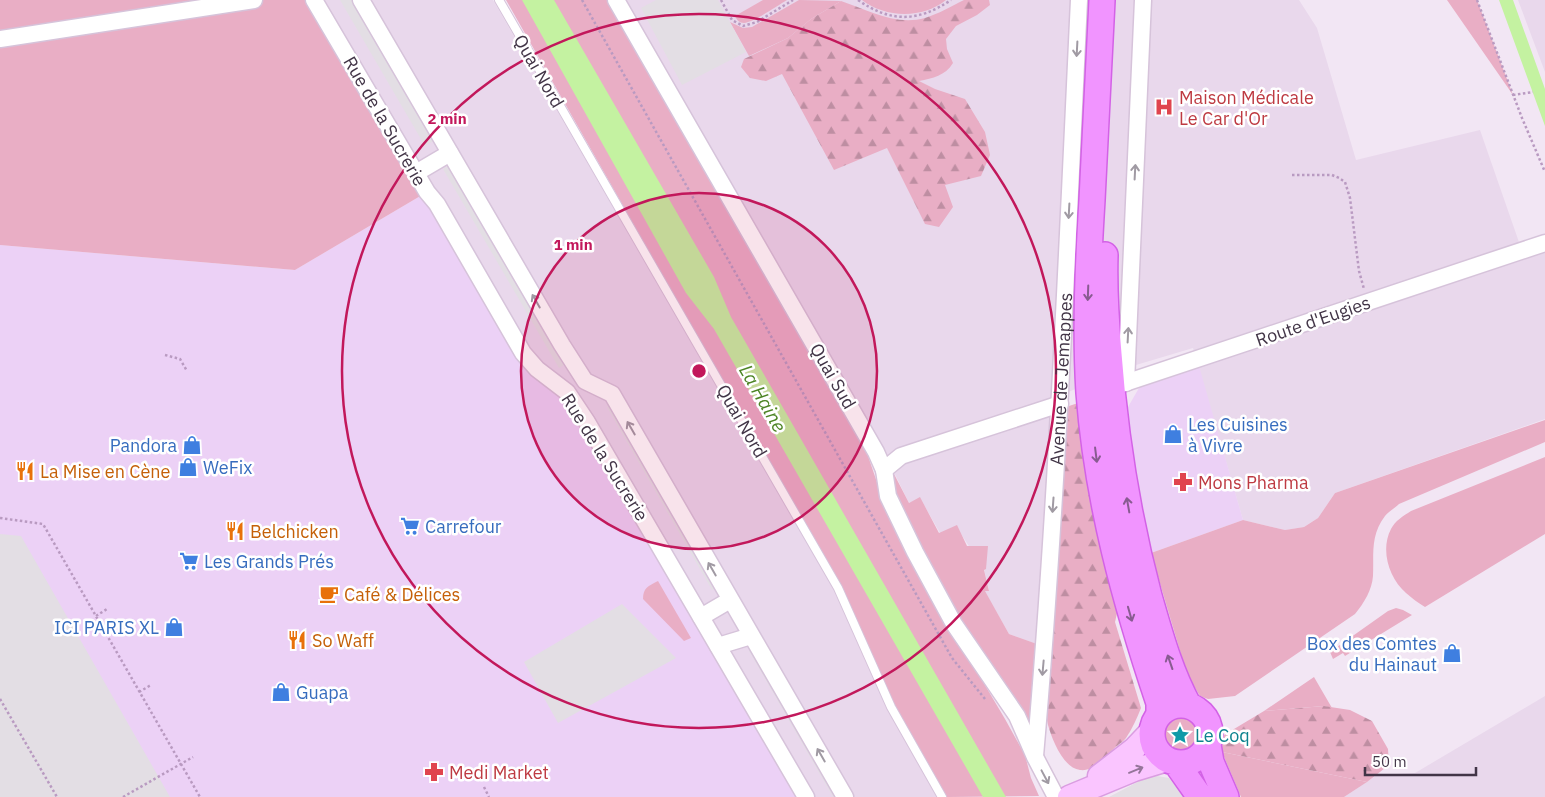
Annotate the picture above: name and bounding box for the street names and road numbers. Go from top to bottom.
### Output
street label: Quai Nord [509,30,569,112]
street label: Rue de la Sucrerie [338,52,432,190]
street label: Route d'Eugies [1252,291,1374,351]
street label: Avenue de Jemappes [1044,292,1077,466]
street label: Quai Sud [805,339,861,413]
street label: Quai Nord [712,380,772,462]
street label: Rue de la Sucrerie [556,389,654,525]

